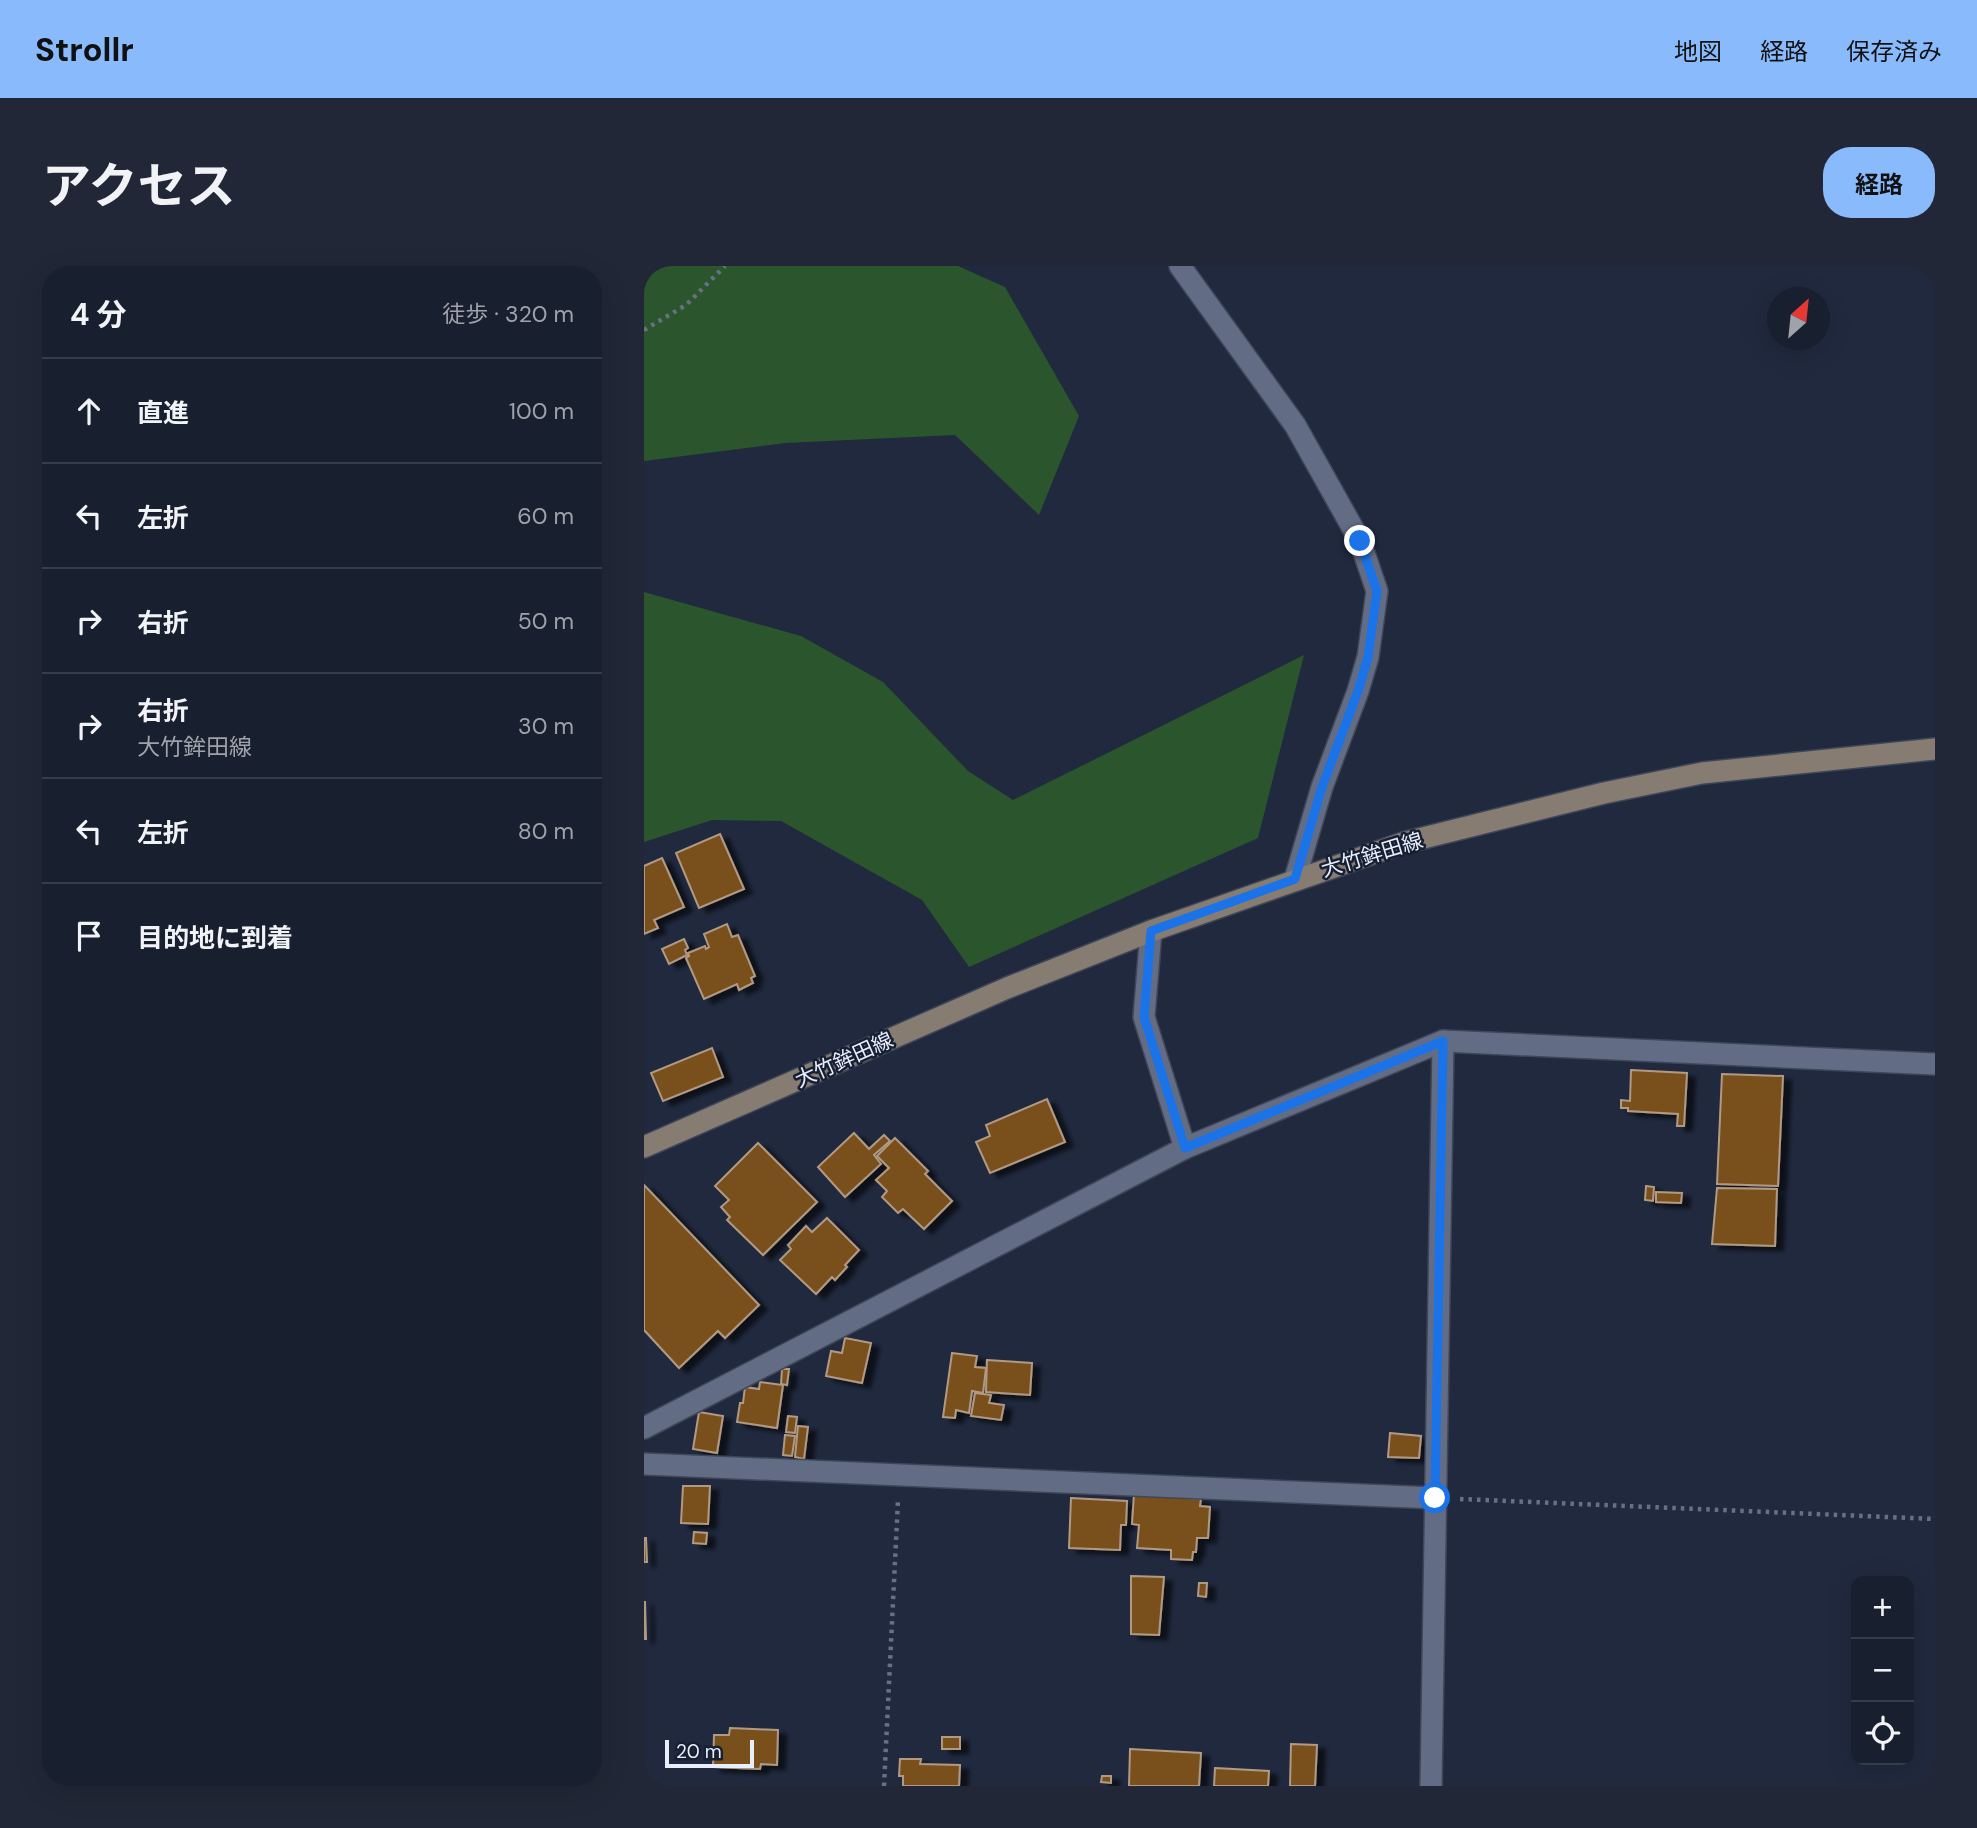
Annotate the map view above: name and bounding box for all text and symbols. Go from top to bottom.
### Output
text: Strollr [35,28,134,71]
text: 地図 [1674,36,1722,67]
text: 経路 [1760,36,1808,67]
text: 保存済み [1846,36,1942,67]
button: 経路 [1823,147,1935,218]
text: アクセス [42,154,236,218]
north arrow [1767,287,1830,350]
text: 4 分 [70,295,127,334]
text: 徒歩 · 320 m [442,299,574,329]
icon: ahead [70,392,108,430]
text: 直進 [137,396,189,430]
text: 100 m [509,396,574,426]
icon: left [70,497,108,535]
text: 左折 [137,501,189,535]
text: 60 m [517,501,574,531]
route end [1344,525,1375,556]
icon: right [70,602,108,640]
text: 右折 [137,606,189,640]
text: 50 m [518,606,574,636]
text: 右折 [137,694,189,728]
icon: right [70,707,108,745]
text: 30 m [518,711,574,741]
text: 大竹鉾田線 [137,732,252,762]
icon: left [70,812,108,850]
text: 左折 [137,816,189,850]
text: 80 m [518,816,574,846]
street label: 大竹鉾田線 [1318,826,1426,884]
icon: arrive [70,917,108,955]
text: 目的地に到着 [137,921,293,955]
street label: 大竹鉾田線 [790,1026,898,1094]
route start [1419,1482,1450,1513]
map controls [1851,1576,1914,1765]
button: + [1851,1576,1914,1639]
button: − [1851,1639,1914,1702]
button: locate [1851,1702,1914,1765]
scale bar [665,1737,754,1769]
text: 20 m [676,1739,722,1764]

